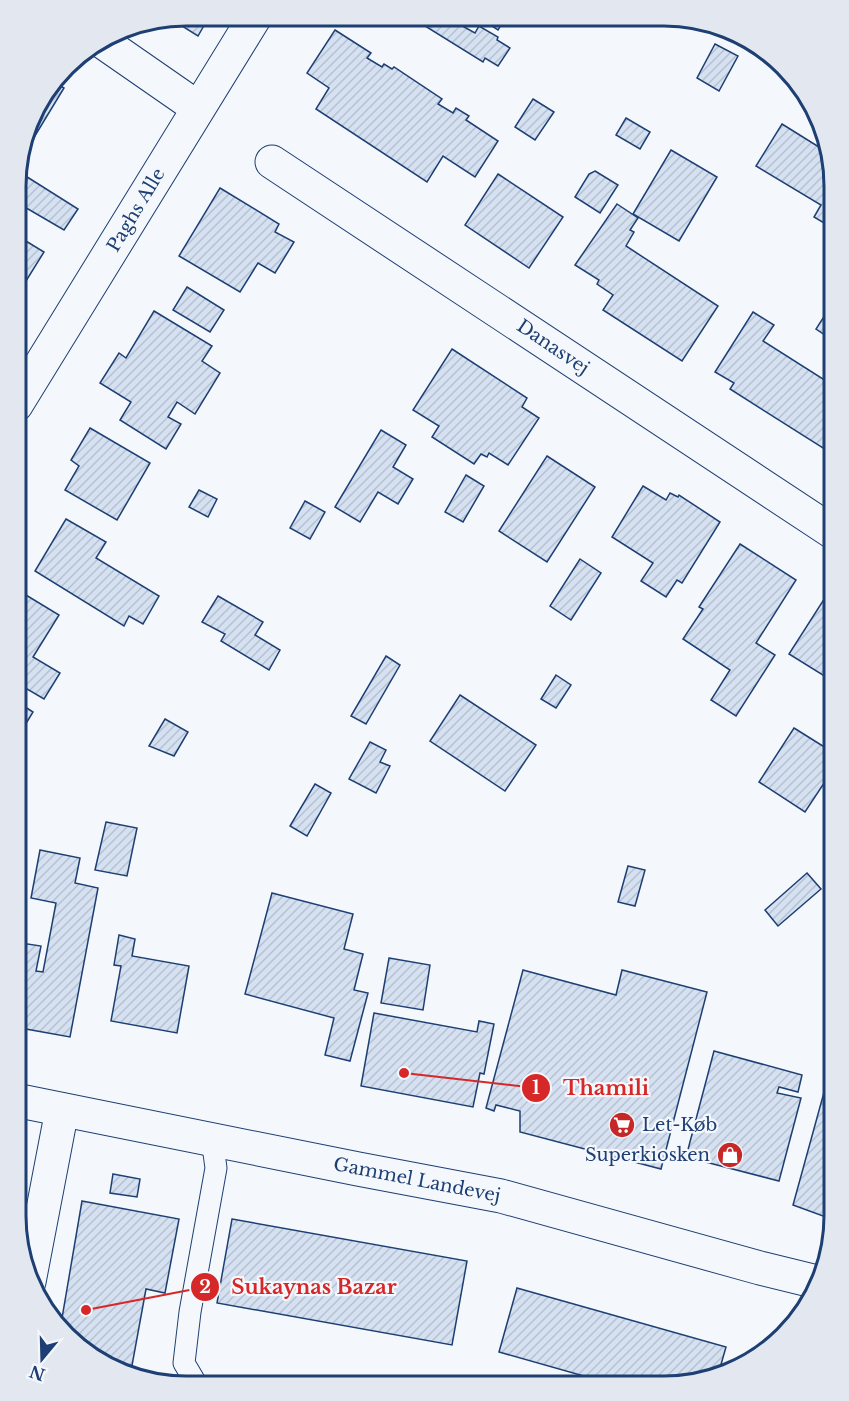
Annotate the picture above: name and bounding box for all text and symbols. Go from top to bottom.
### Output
street label: Paghs Alle [102,164,170,256]
street label: Danasvej [513,315,593,379]
callout: Thamili [521,1069,661,1107]
text: Thamili [563,1076,649,1100]
text: 1 [532,1077,540,1099]
supermarket icon: Let-Køb [607,1110,637,1140]
place label: Let-Køb [642,1114,717,1136]
shop icon: Superkiosken [715,1140,745,1170]
place label: Superkiosken [585,1144,710,1166]
street label: Gammel Landevej [332,1153,502,1207]
callout: Sukaynas Bazar [190,1268,409,1306]
text: Sukaynas Bazar [231,1275,397,1299]
text: 2 [199,1276,211,1298]
north arrow [12,1329,72,1389]
text: N [27,1361,47,1385]

